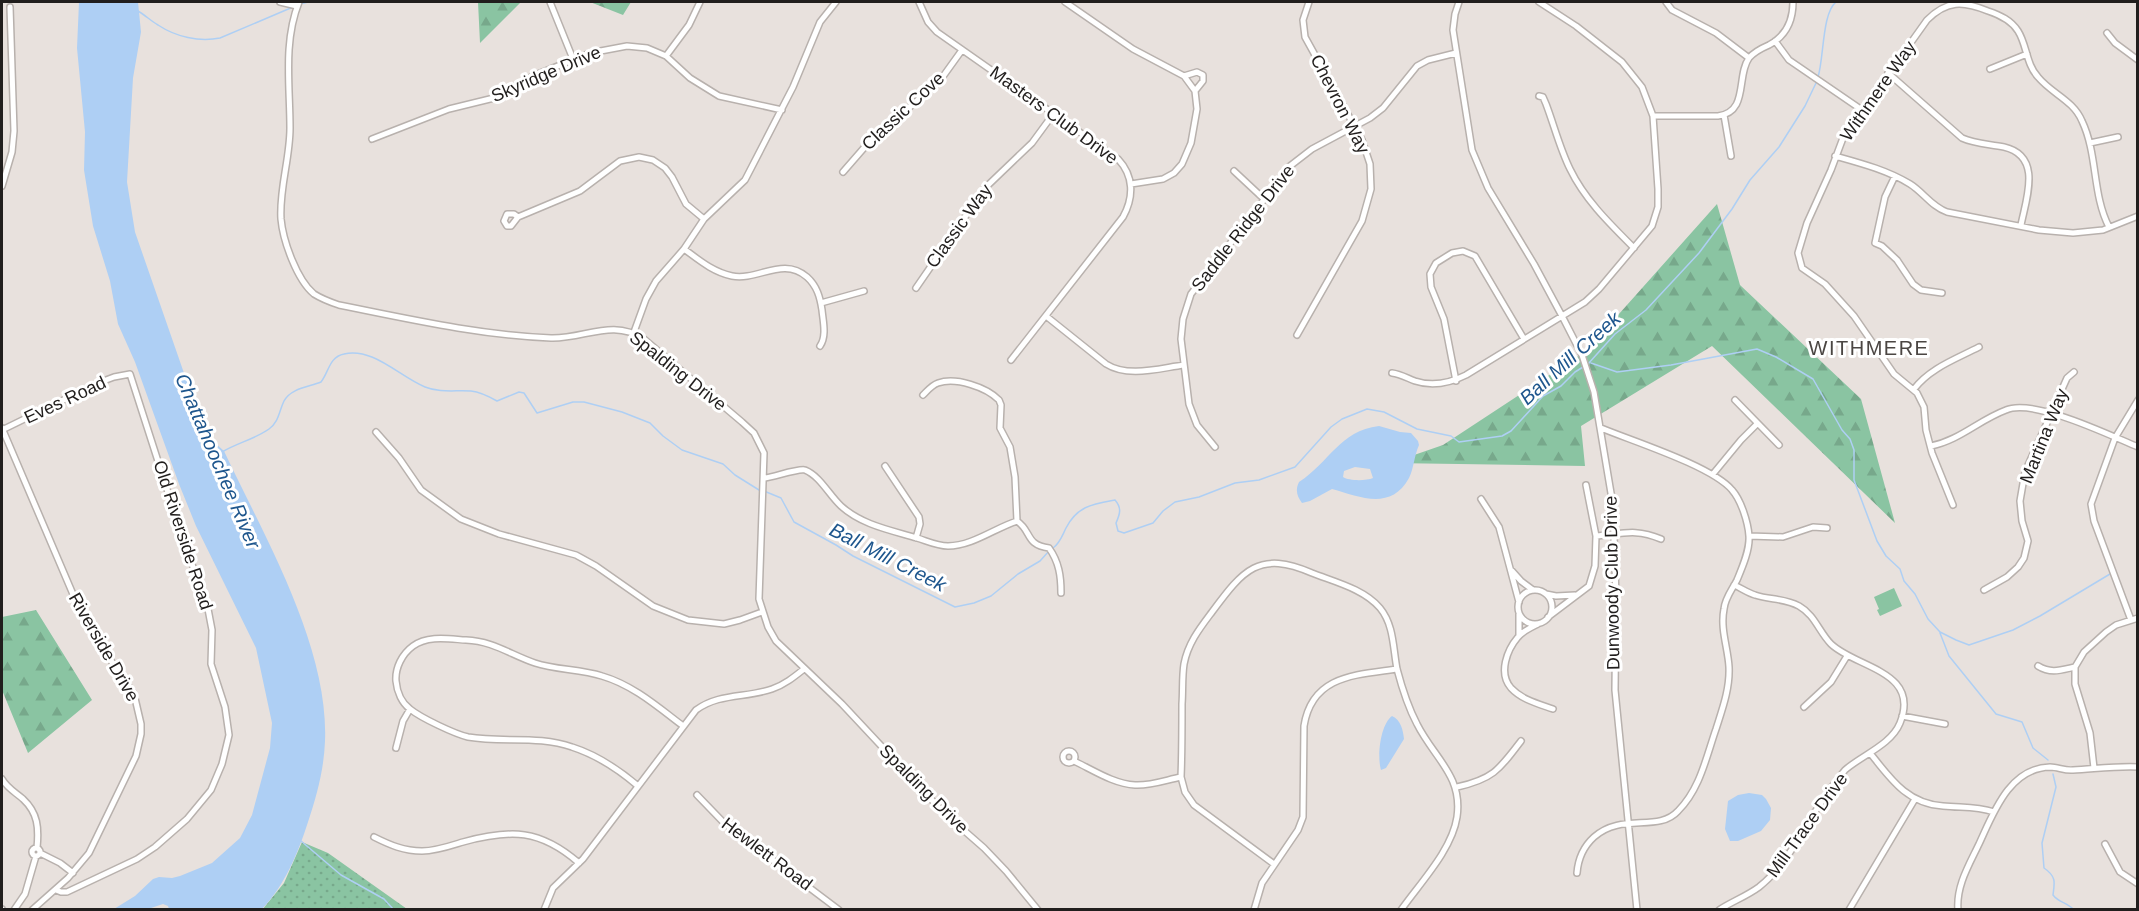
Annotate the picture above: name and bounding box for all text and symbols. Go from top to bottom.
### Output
street label: Withmere Way [1836,37,1920,145]
street label: Skyridge Drive [488,42,604,106]
street label: Chevron Way [1306,51,1374,157]
street label: Masters Club Drive [986,62,1122,168]
street label: Classic Cove [858,68,948,154]
street label: Saddle Ridge Drive [1187,161,1299,295]
street label: Classic Way [922,180,996,272]
water label: Ball Mill Creek [1515,306,1626,409]
street label: Spalding Drive [626,327,730,415]
district label: WITHMERE [1809,337,1929,359]
water label: Chattahoochee River [171,370,265,553]
street label: Eves Road [21,372,109,428]
street label: Martina Way [2016,386,2072,486]
street label: Old Riverside Road [149,458,217,612]
street label: Dunwoody Club Drive [1600,496,1624,670]
water label: Ball Mill Creek [826,518,951,596]
street label: Riverside Drive [65,589,143,705]
street label: Spalding Drive [876,741,972,837]
street label: Mill Trace Drive [1762,769,1852,881]
street label: Hewlett Road [718,813,816,895]

